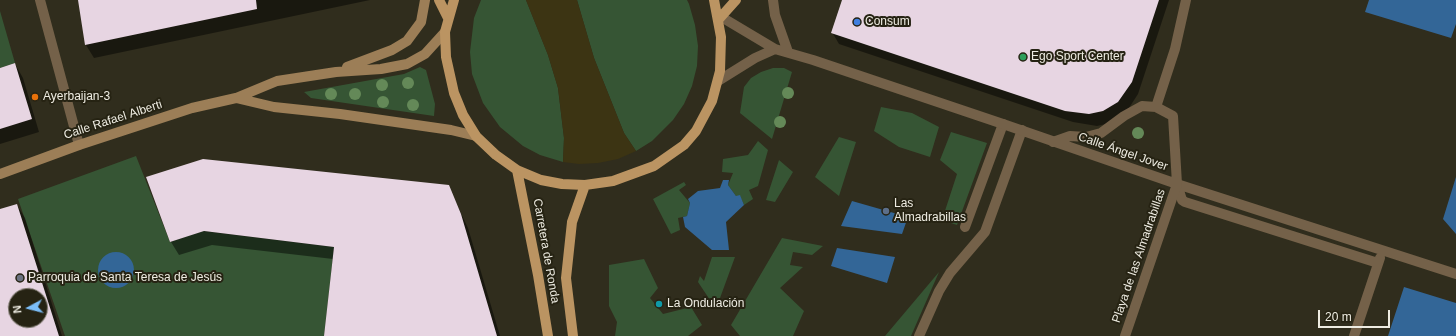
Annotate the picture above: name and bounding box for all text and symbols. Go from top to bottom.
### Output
place label: Consum [865,15,910,29]
marker: Consum [852,17,862,27]
place label: Ego Sport Center [1031,50,1124,64]
marker: Ego Sport Center [1018,52,1028,62]
place label: Ayerbaijan-3 [43,90,110,104]
marker: Ayerbaijan-3 [30,92,40,102]
street label: Calle Rafael Alberti [62,97,164,143]
street label: Calle Ángel Jover [1076,130,1170,174]
street label: Playa de las Almadrabillas [1109,187,1169,325]
place label: Las Almadrabillas [894,197,966,225]
street label: Carretera de Ronda [530,198,562,304]
marker: Las Almadrabillas [881,206,891,216]
place label: Parroquia de Santa Teresa de Jesús [28,271,222,285]
marker: Parroquia de Santa Teresa de Jesús [15,273,25,283]
north arrow [8,288,48,328]
place label: La Ondulación [667,297,744,311]
marker: La Ondulación [654,299,664,309]
scale bar [1320,302,1392,328]
text: N [11,305,24,314]
text: 20 m [1325,310,1352,324]

